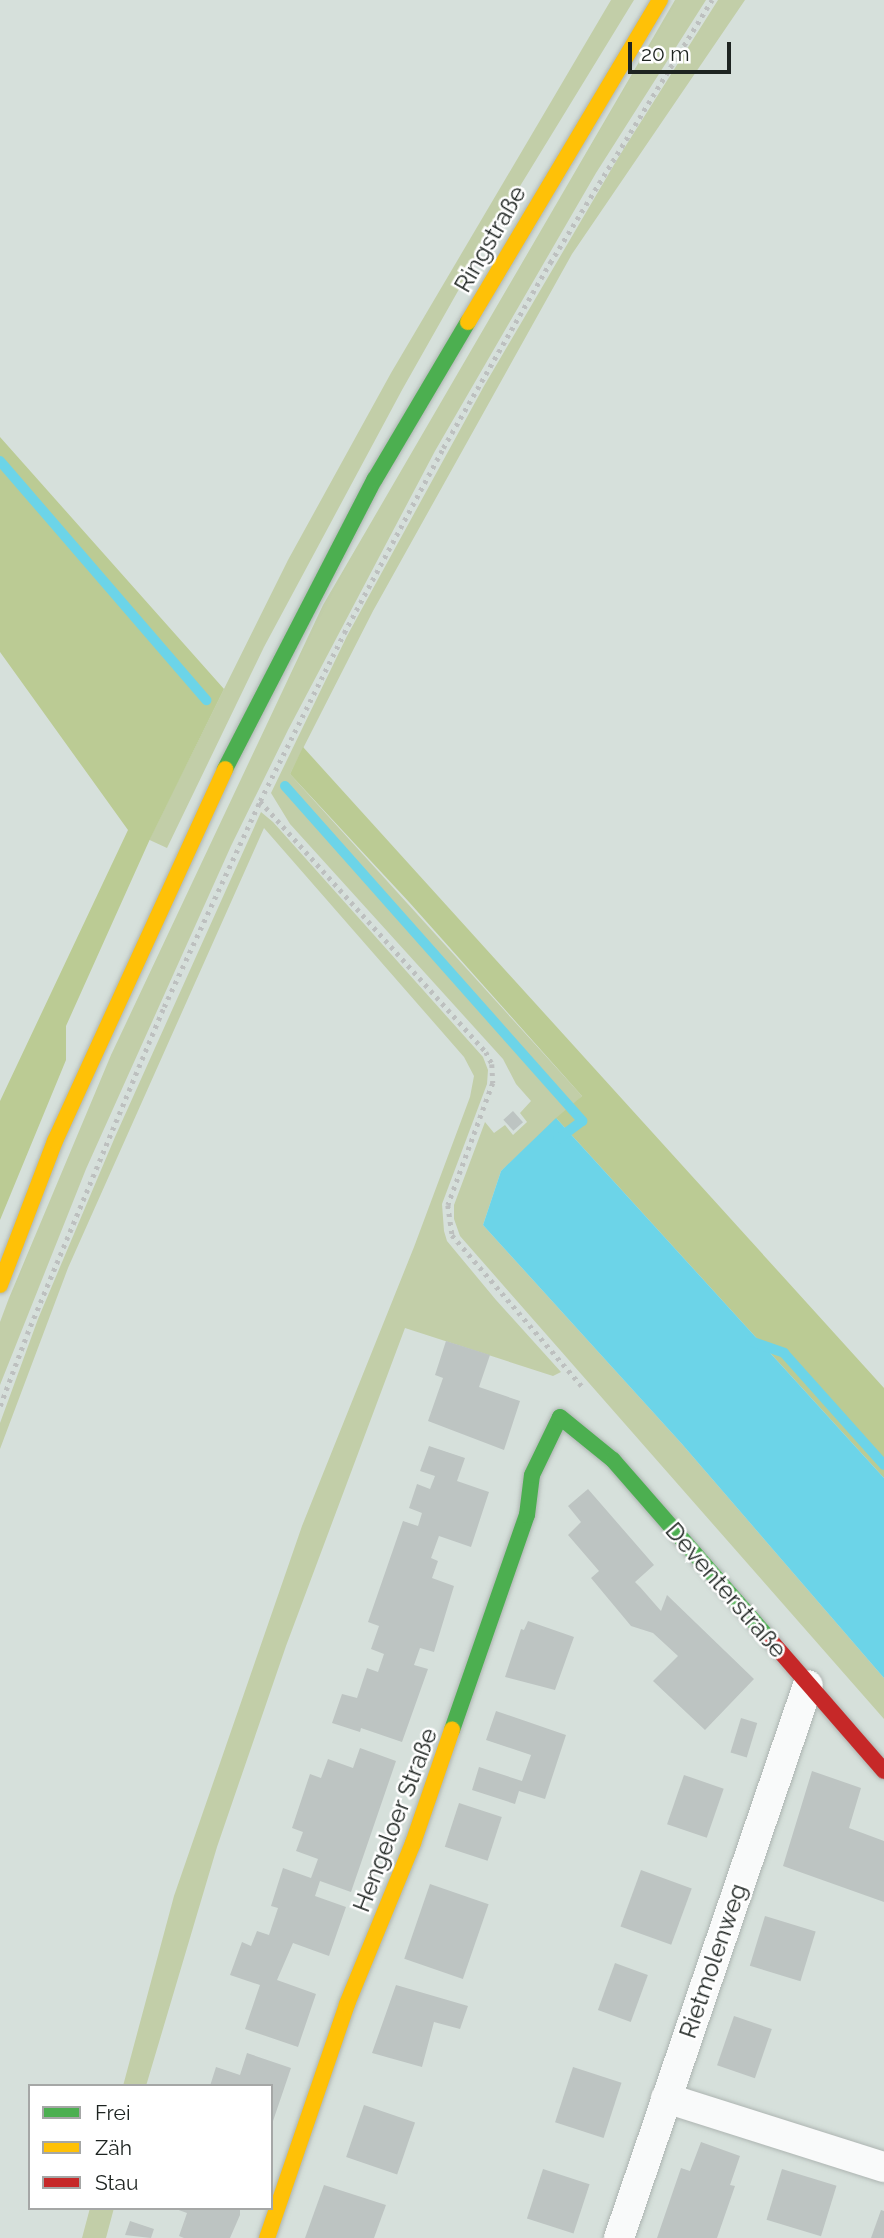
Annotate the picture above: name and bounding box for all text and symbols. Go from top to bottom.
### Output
scale bar [632,28,735,72]
text: 20 m [641,41,689,66]
street label: Ringstraße [448,181,532,297]
street label: Deventerstraße [659,1516,793,1664]
street label: Hengeloer Straße [347,1724,443,1916]
street label: Rietmolenweg [673,1880,753,2042]
legend [28,2084,273,2210]
text: Frei [95,2100,131,2125]
text: Zäh [95,2135,132,2160]
text: Stau [95,2170,139,2195]

